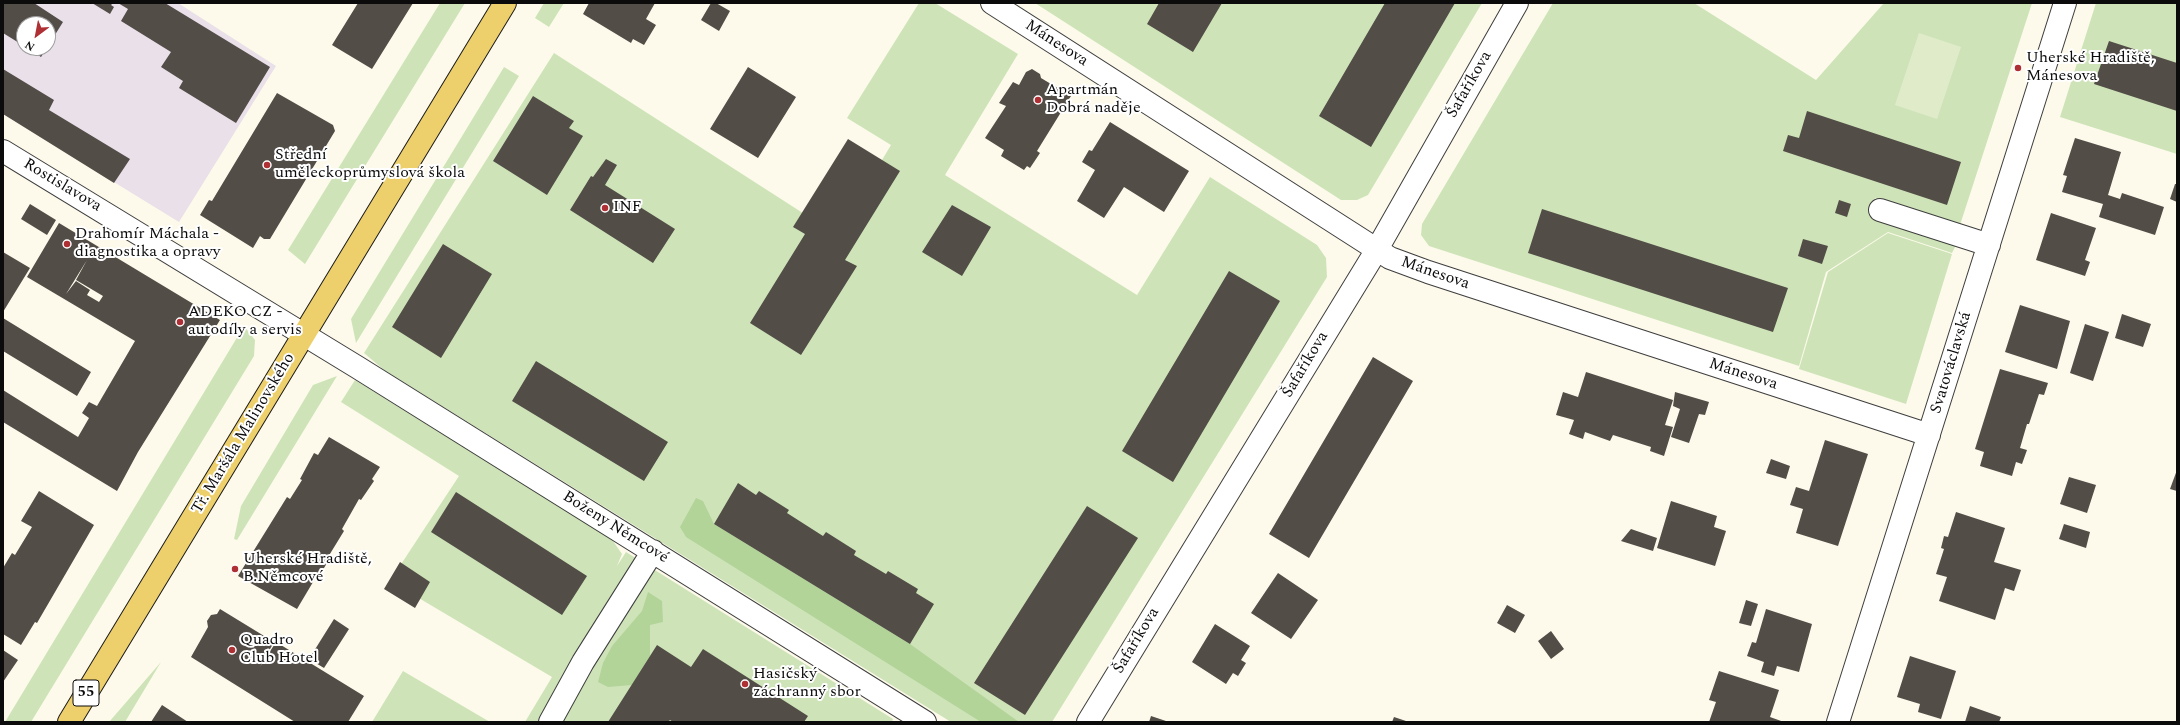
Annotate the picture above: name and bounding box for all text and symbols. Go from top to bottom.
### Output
north arrow [16,16,56,56]
street label: Mánesova [1021,17,1091,71]
text: N [22,36,38,55]
street label: Šafaříkova [1443,48,1497,122]
place label: Uherské Hradiště, Mánesova [2026,49,2155,87]
marker: Uherské Hradiště, Mánesova [2013,63,2023,73]
place label: Apartmán Dobrá naděje [1046,81,1141,119]
marker: Apartmán Dobrá naděje [1033,95,1043,105]
place label: Střední uměleckoprůmyslová škola [275,146,465,184]
street label: Rostislavova [19,155,105,217]
marker: Střední uměleckoprůmyslová škola [262,160,272,170]
place label: INF [613,198,642,218]
marker: INF [600,203,610,213]
place label: Drahomír Máchala - diagnostika a opravy [75,225,220,263]
marker: Drahomír Máchala - diagnostika a opravy [62,239,72,249]
street label: Mánesova [1398,253,1472,295]
place label: ADEKO CZ - autodíly a servis [188,303,302,341]
street label: Svatováclavská [1927,310,1977,416]
marker: ADEKO CZ - autodíly a servis [175,317,185,327]
street label: Šafaříkova [1279,328,1333,402]
street label: Tř. Maršála Malinovského [188,350,300,518]
street label: Mánesova [1706,355,1780,395]
street label: Boženy Němcové [558,488,672,568]
place label: Uherské Hradiště, B.Němcové [243,550,372,588]
marker: Uherské Hradiště, B.Němcové [230,564,240,574]
street label: Šafaříkova [1110,604,1164,678]
place label: Quadro Club Hotel [240,631,318,669]
marker: Quadro Club Hotel [227,645,237,655]
place label: Hasičský záchranný sbor [753,665,861,703]
marker: Hasičský záchranný sbor [740,679,750,689]
road number: 55 [73,680,99,706]

